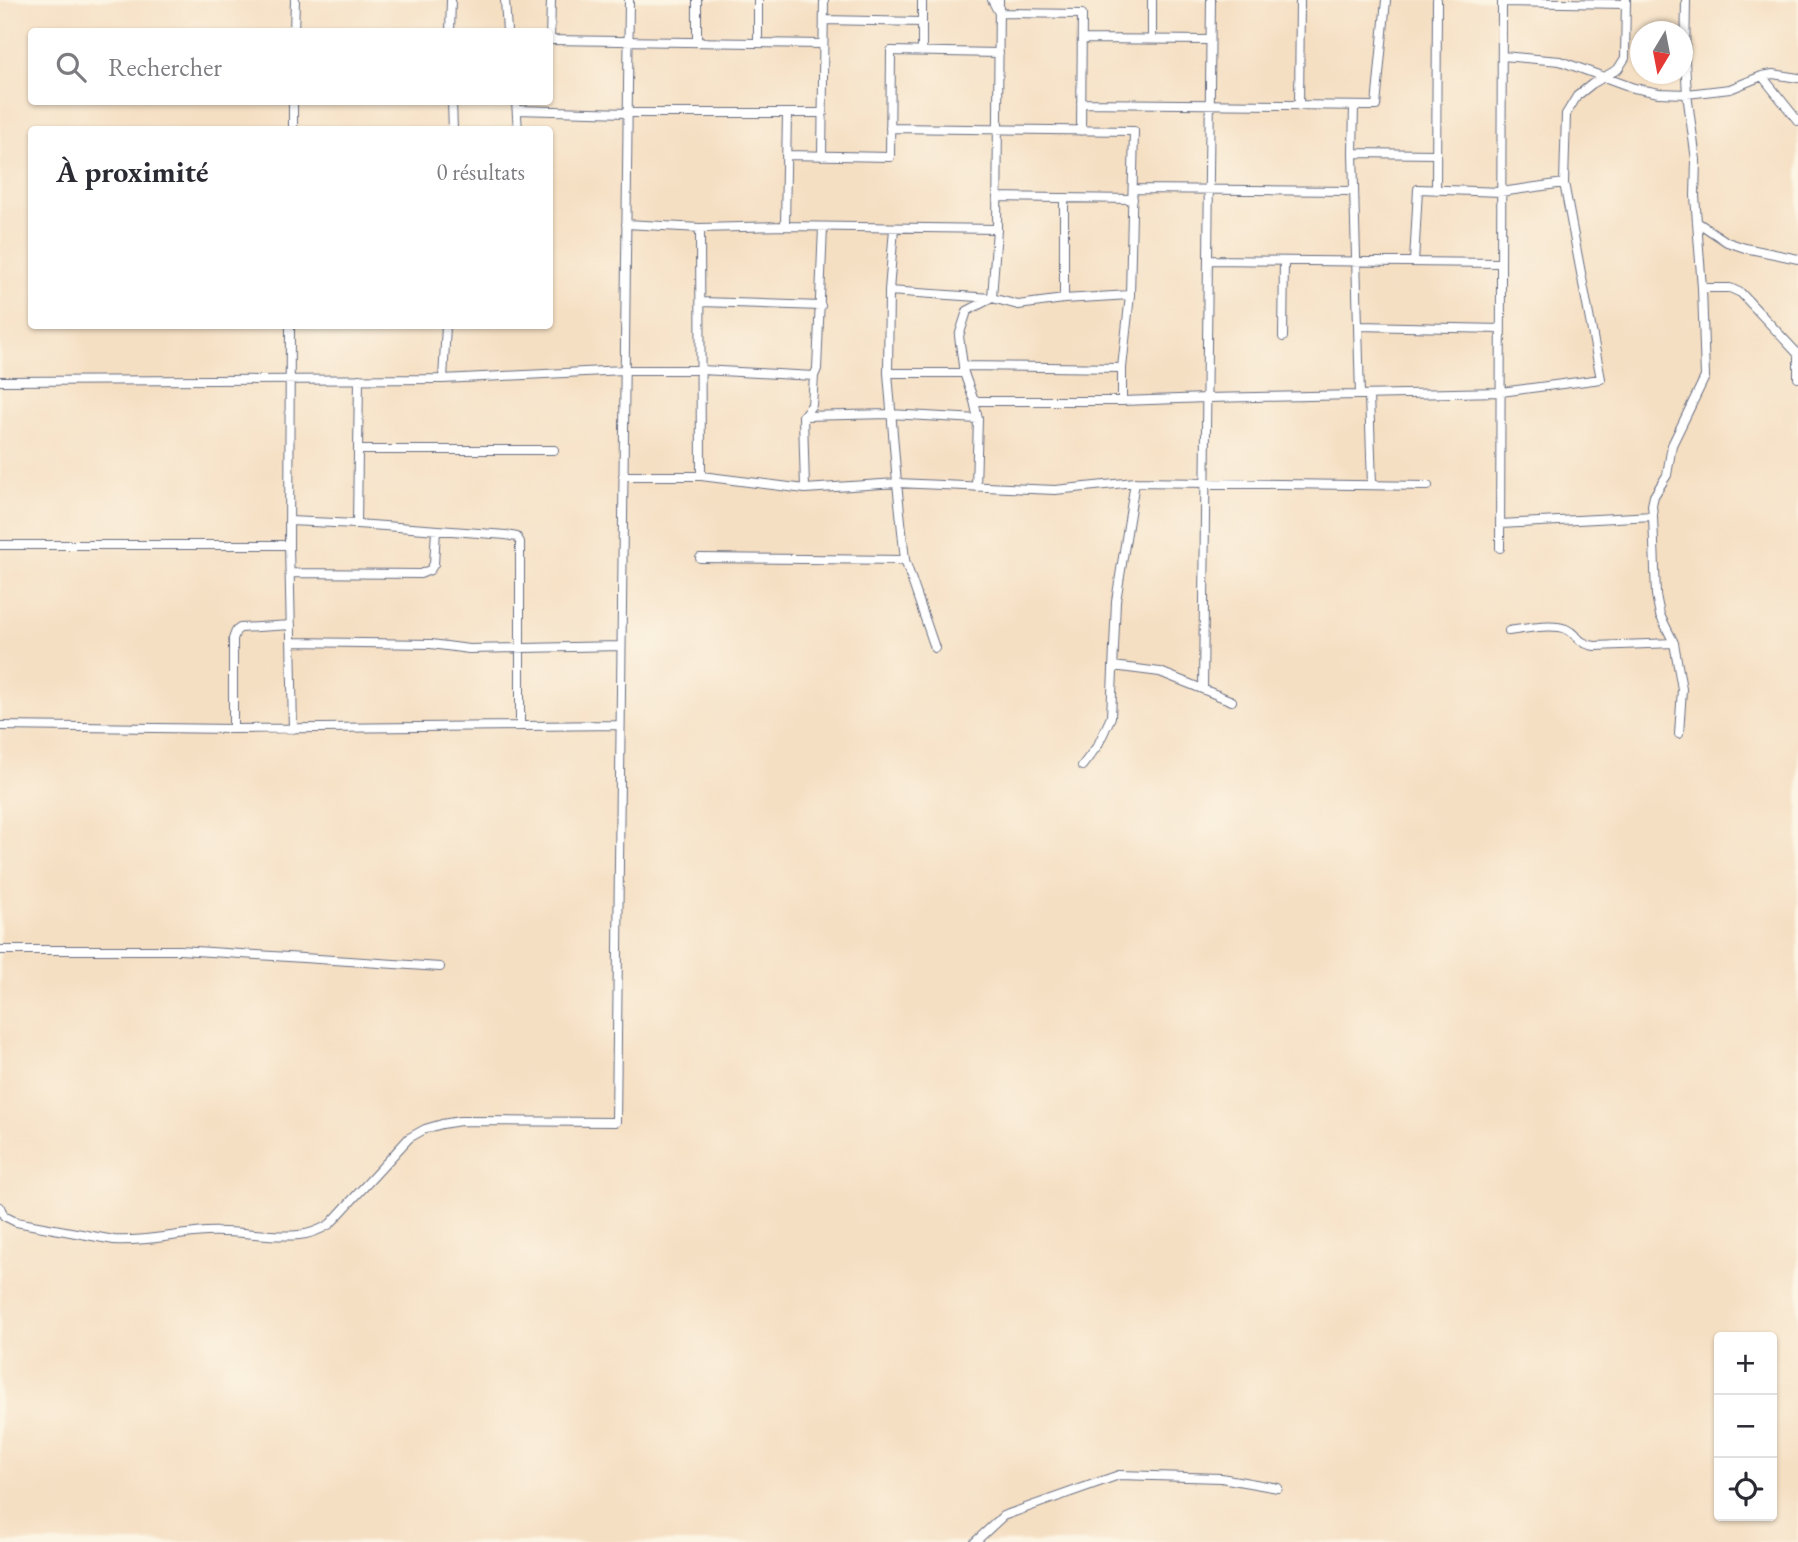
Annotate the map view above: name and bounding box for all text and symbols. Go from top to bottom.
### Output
north arrow [1630,21,1693,84]
search box [28,28,553,105]
icon: search [52,48,90,86]
text: Rechercher [108,50,222,84]
text: À proximité [56,152,208,191]
text: 0 résultats [437,157,525,187]
map controls [1714,1332,1777,1521]
button: + [1714,1332,1777,1395]
button: − [1714,1395,1777,1458]
button: locate [1714,1458,1777,1521]

